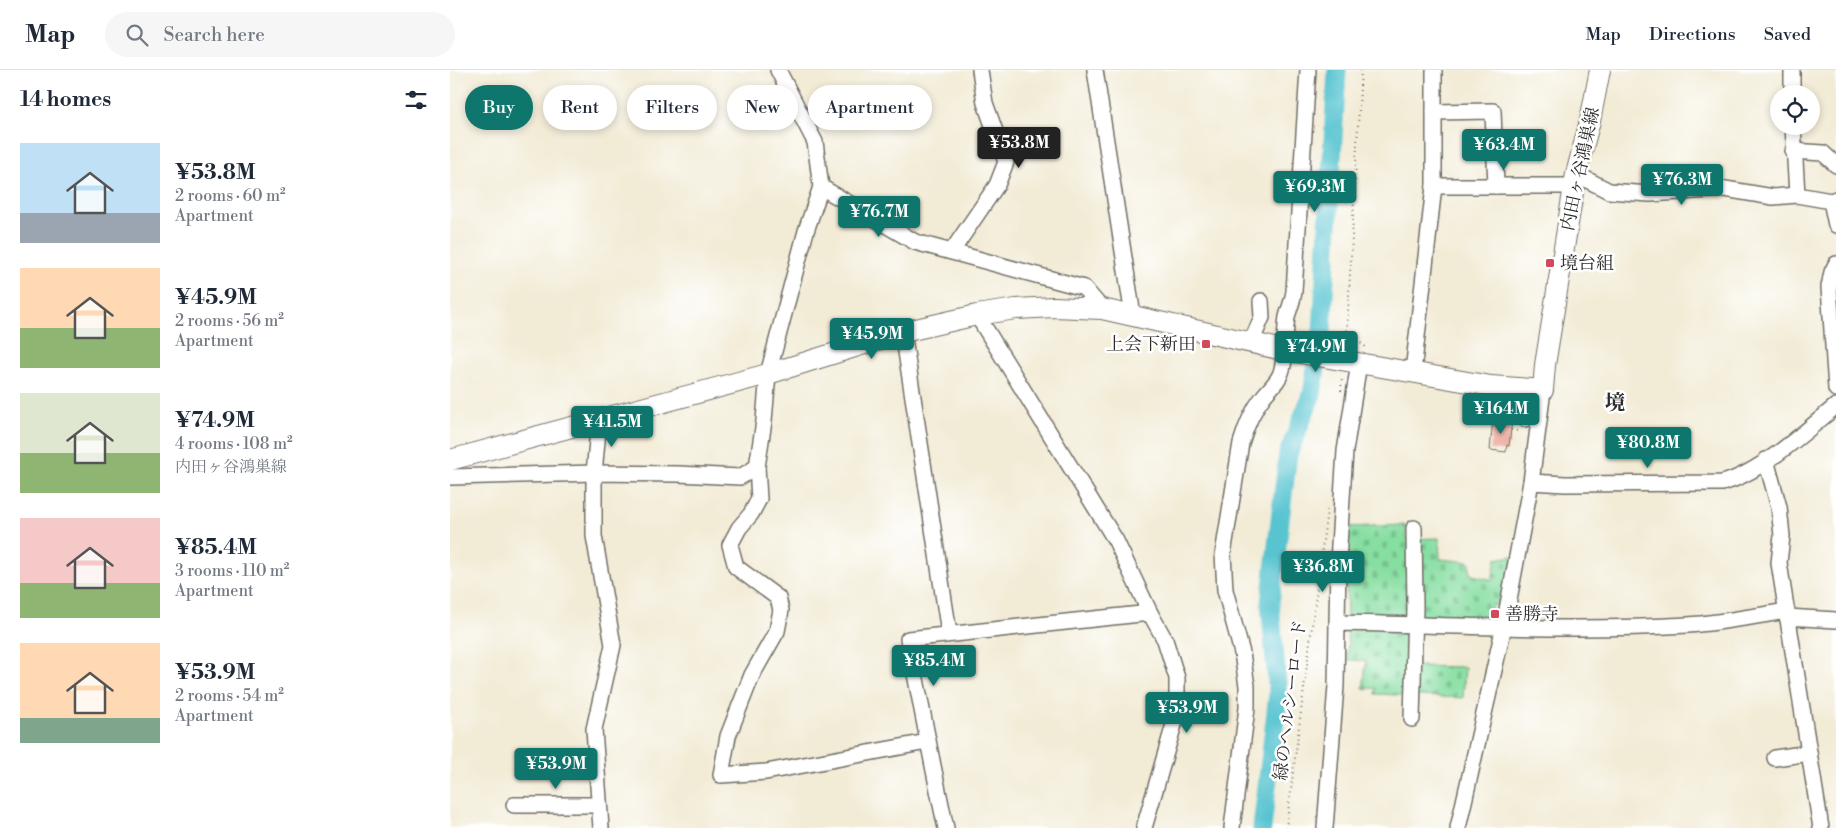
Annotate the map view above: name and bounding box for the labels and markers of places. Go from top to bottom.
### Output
pin: ¥53.8M [978,126,1060,169]
pin: ¥63.4M [1463,128,1545,171]
pin: ¥76.3M [1641,164,1723,206]
pin: ¥69.3M [1274,170,1356,213]
pin: ¥76.7M [838,196,920,238]
place label: 境台組 [1560,252,1614,275]
marker: 境台組 [1544,257,1556,269]
pin: ¥45.9M [831,318,913,360]
pin: ¥74.9M [1275,330,1357,373]
place label: 上会下新田 [1106,333,1196,356]
marker: 上会下新田 [1200,338,1212,350]
pin: ¥164M [1466,392,1536,435]
pin: ¥41.5M [571,406,653,448]
pin: ¥80.8M [1607,426,1689,469]
pin: ¥36.8M [1282,550,1364,593]
place label: 善勝寺 [1505,603,1559,626]
marker: 善勝寺 [1489,608,1501,620]
pin: ¥85.4M [893,644,975,687]
pin: ¥53.9M [1146,692,1228,734]
pin: ¥53.9M [515,748,597,790]

